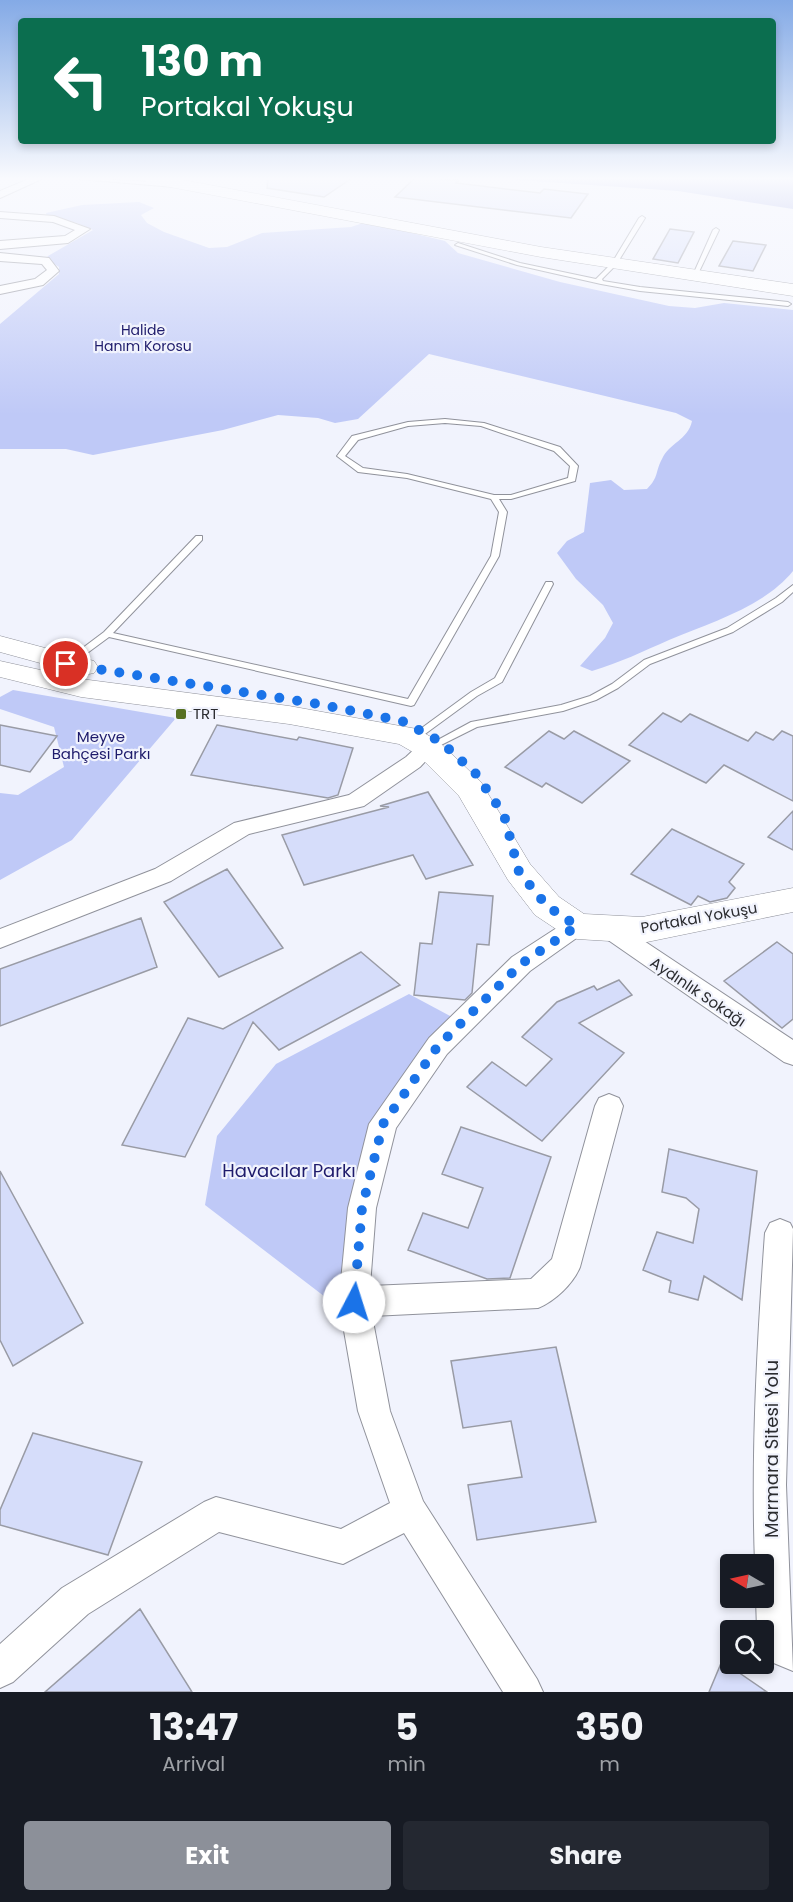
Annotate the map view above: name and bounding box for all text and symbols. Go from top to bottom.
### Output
text: 130 m [141,32,263,91]
icon: left [42,42,120,120]
text: Portakal Yokuşu [141,88,354,125]
park label: Halide Hanım Korosu [94,320,192,356]
pin [40,638,91,689]
icon: arrive [49,647,82,680]
place label: TRT [193,703,218,724]
marker: TRT [174,707,188,721]
park label: Meyve Bahçesi Parkı [52,726,150,764]
street label: Portakal Yokuşu [639,897,759,938]
street label: Aydınlık Sokağı [646,952,750,1031]
park label: Havacılar Parkı [222,1158,356,1183]
position arrow [322,1270,386,1334]
street label: Marmara Sitesi Yolu [759,1360,784,1538]
north arrow [720,1554,774,1608]
map controls [720,1554,774,1674]
button: search [720,1620,774,1674]
text: 13:47 [149,1702,238,1753]
text: 5 [395,1702,418,1753]
text: 350 [575,1702,644,1753]
text: Arrival [162,1750,225,1778]
text: min [388,1750,426,1778]
text: m [599,1750,620,1778]
button: Exit [24,1821,391,1890]
button: Share [403,1821,769,1890]

